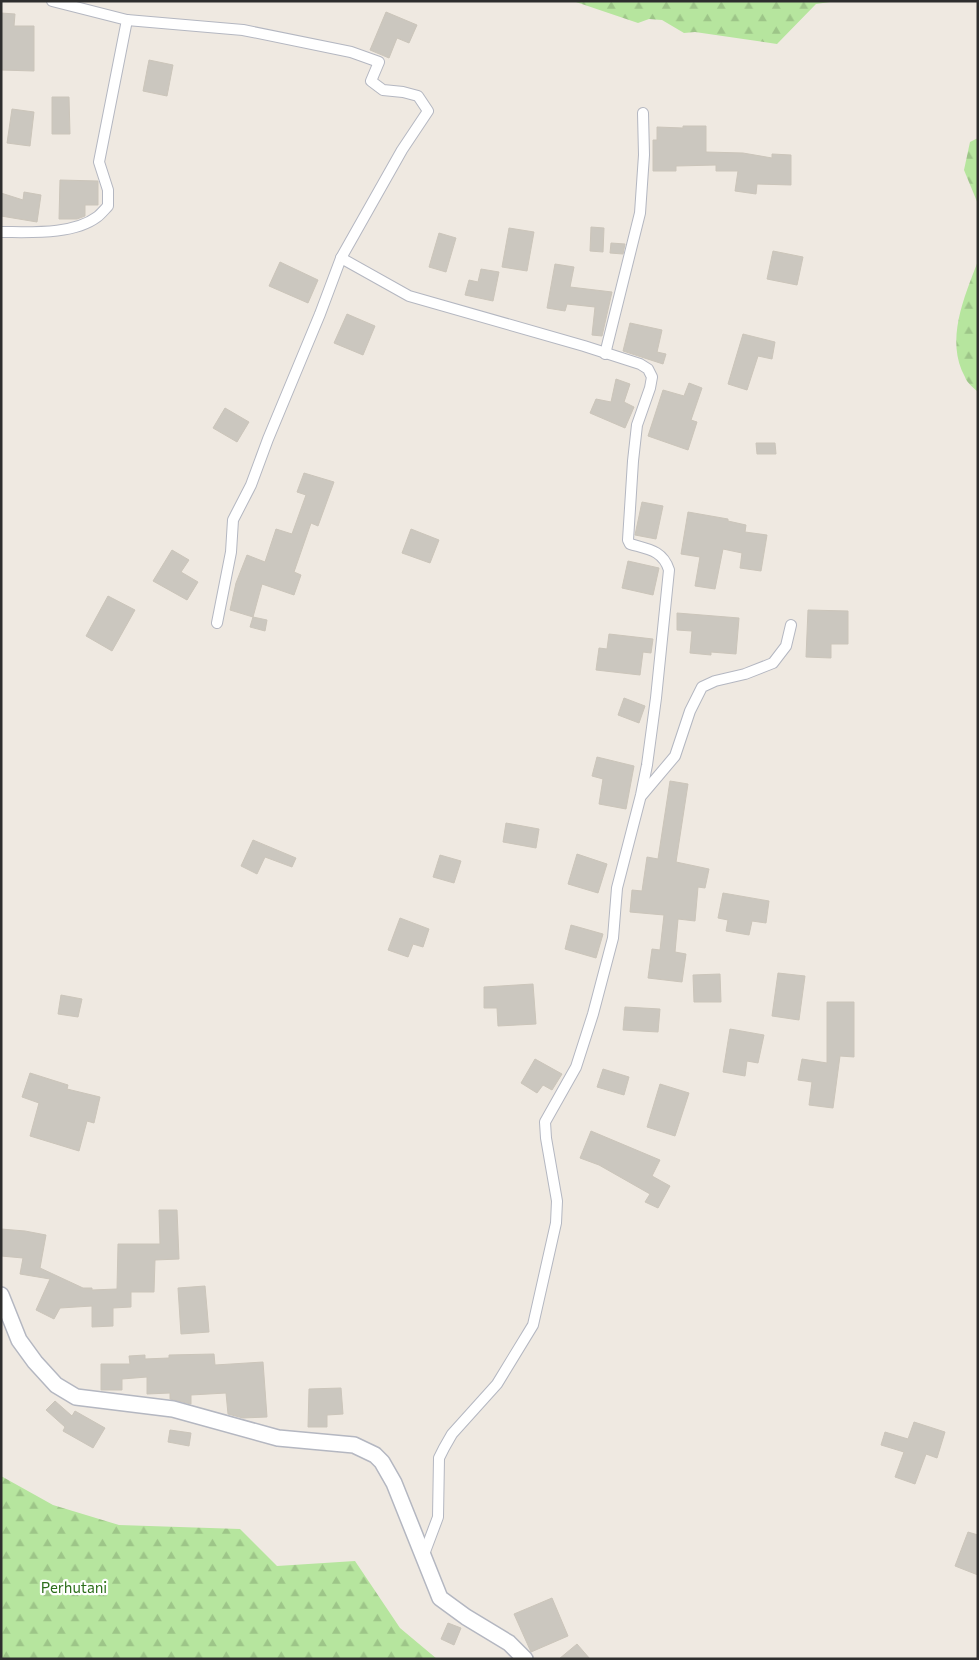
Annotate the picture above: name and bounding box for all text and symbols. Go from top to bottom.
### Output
park label: Perhutani [41,1578,107,1596]

